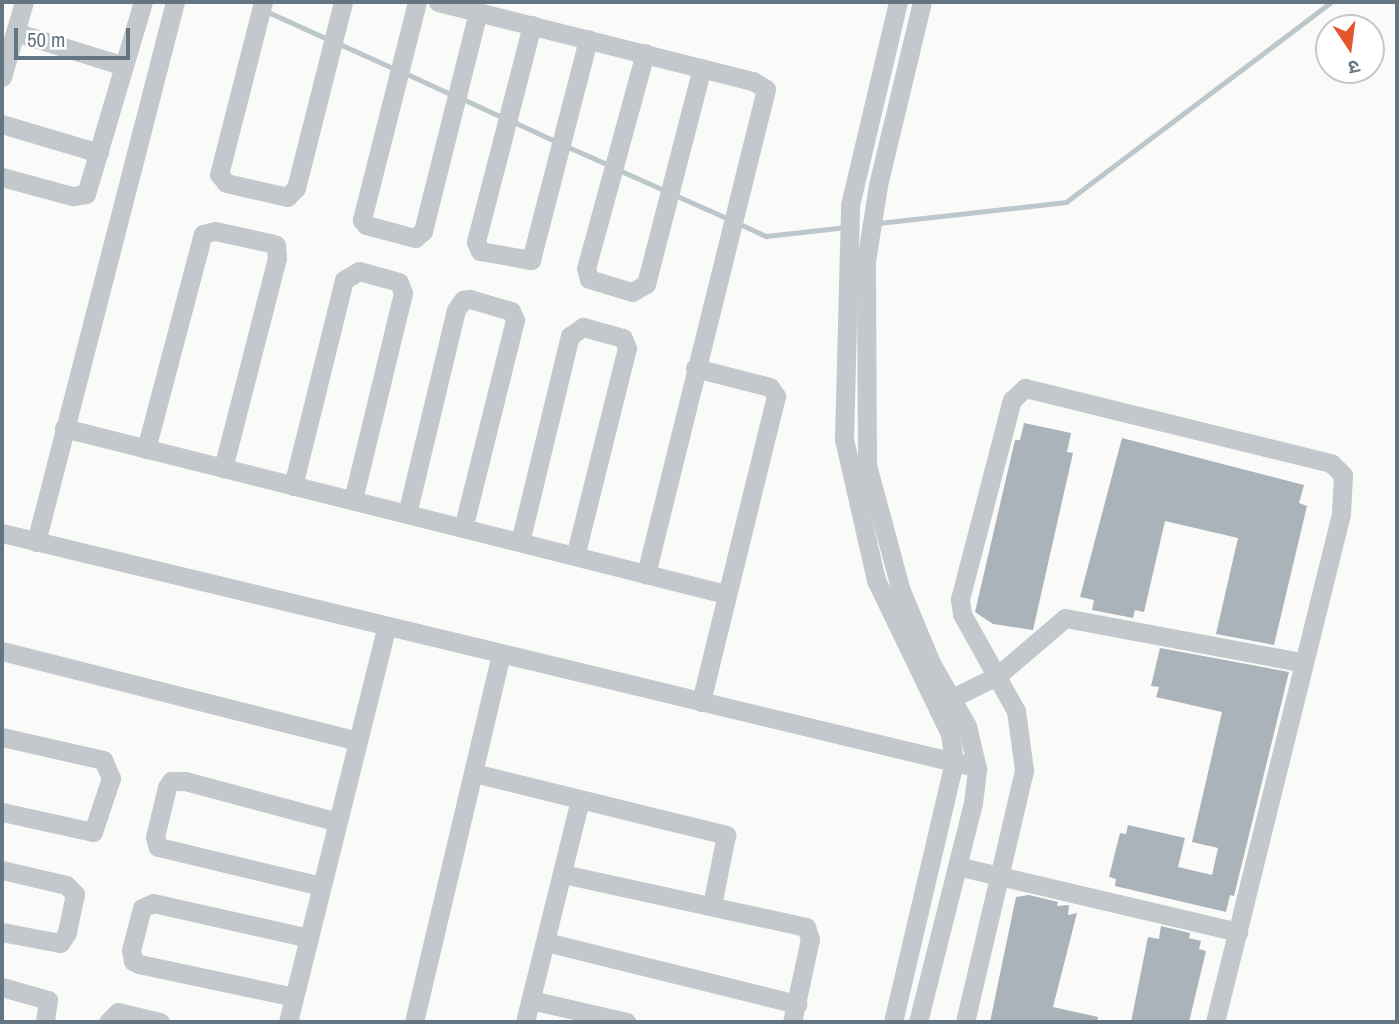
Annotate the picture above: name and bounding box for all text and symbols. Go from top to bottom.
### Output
scale bar [18,14,133,58]
north arrow [1315,14,1385,84]
text: 50 m [27,25,65,54]
text: उ [1346,54,1363,81]

